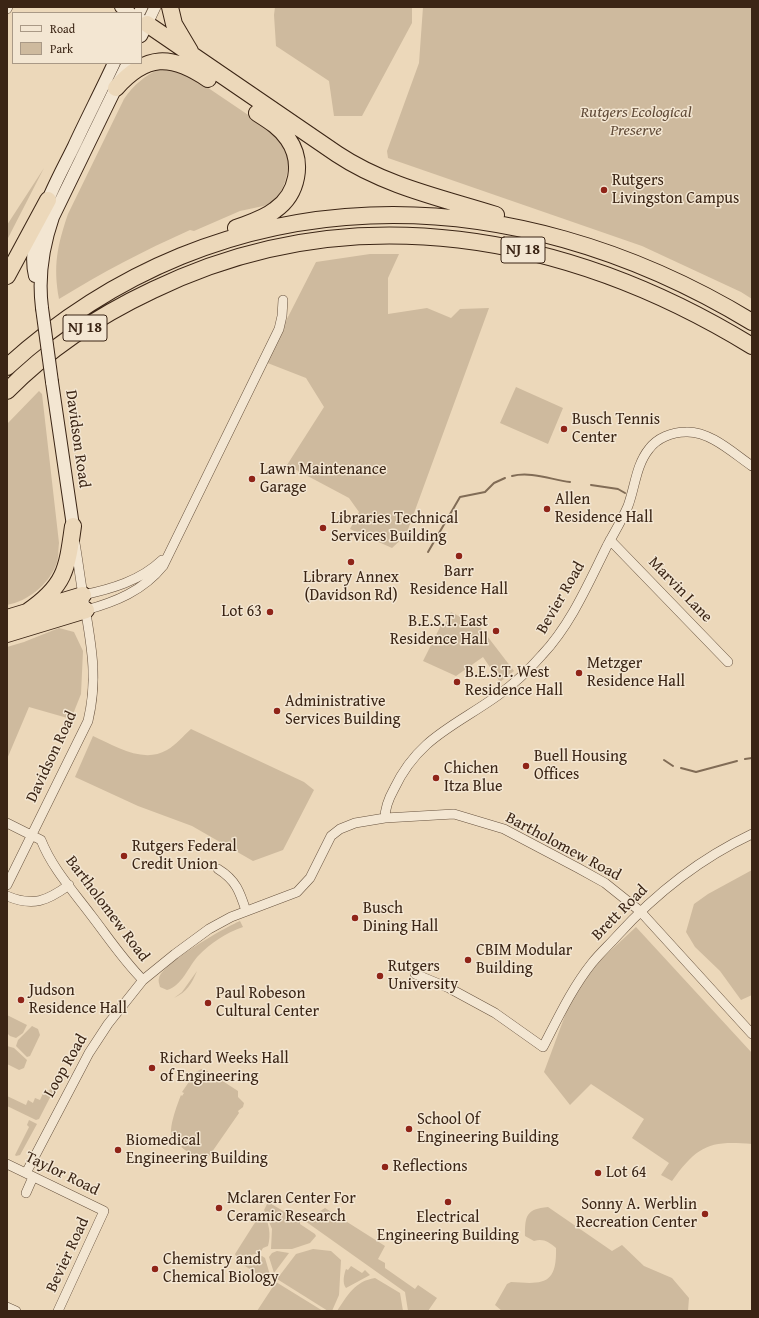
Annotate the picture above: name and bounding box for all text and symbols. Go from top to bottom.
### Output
legend [12,12,142,64]
text: Road [50,20,75,37]
text: Park [50,40,73,57]
park label: Rutgers Ecological Preserve [580,103,692,141]
place label: Rutgers Livingston Campus [612,171,739,209]
marker: Rutgers Livingston Campus [599,185,609,195]
road number: NJ 18 [501,237,545,263]
road number: NJ 18 [63,315,107,341]
street label: Davidson Road [61,389,93,489]
place label: Busch Tennis Center [572,410,660,448]
marker: Busch Tennis Center [559,424,569,434]
place label: Lawn Maintenance Garage [260,460,386,498]
marker: Lawn Maintenance Garage [247,474,257,484]
place label: Allen Residence Hall [555,490,653,528]
marker: Allen Residence Hall [542,504,552,514]
place label: Libraries Technical Services Building [331,509,458,547]
marker: Libraries Technical Services Building [318,523,328,533]
marker: Barr Residence Hall [454,551,464,561]
street label: Marvin Lane [644,553,716,627]
marker: Library Annex (Davidson Rd) [346,557,356,567]
street label: Bevier Road [533,558,589,638]
place label: Barr Residence Hall [410,562,508,600]
place label: Library Annex (Davidson Rd) [303,568,399,606]
place label: Lot 63 [221,602,262,622]
marker: Lot 63 [265,607,275,617]
place label: B.E.S.T. East Residence Hall [390,612,488,650]
marker: B.E.S.T. East Residence Hall [491,626,501,636]
place label: Metzger Residence Hall [587,654,685,692]
place label: B.E.S.T. West Residence Hall [465,663,563,701]
marker: Metzger Residence Hall [574,668,584,678]
marker: B.E.S.T. West Residence Hall [452,677,462,687]
place label: Administrative Services Building [285,692,401,730]
marker: Administrative Services Building [272,706,282,716]
street label: Davidson Road [22,708,82,806]
place label: Buell Housing Offices [534,747,627,785]
place label: Chichen Itza Blue [444,759,502,797]
marker: Buell Housing Offices [521,761,531,771]
marker: Chichen Itza Blue [431,773,441,783]
street label: Bartholomew Road [502,809,624,885]
place label: Rutgers Federal Credit Union [132,837,237,875]
marker: Rutgers Federal Credit Union [119,851,129,861]
street label: Bartholomew Road [61,852,153,966]
street label: Brett Road [588,881,652,945]
place label: Busch Dining Hall [363,899,438,937]
marker: Busch Dining Hall [350,913,360,923]
place label: CBIM Modular Building [476,941,572,979]
marker: CBIM Modular Building [463,955,473,965]
place label: Rutgers University [388,957,458,995]
marker: Rutgers University [375,971,385,981]
place label: Judson Residence Hall [29,981,127,1019]
place label: Paul Robeson Cultural Center [216,984,319,1022]
marker: Judson Residence Hall [16,995,26,1005]
marker: Paul Robeson Cultural Center [203,998,213,1008]
street label: Loop Road [40,1031,92,1101]
place label: Richard Weeks Hall of Engineering [160,1049,289,1087]
marker: Richard Weeks Hall of Engineering [147,1063,157,1073]
place label: School Of Engineering Building [417,1110,559,1148]
marker: School Of Engineering Building [404,1124,414,1134]
place label: Biomedical Engineering Building [126,1131,268,1169]
marker: Biomedical Engineering Building [113,1145,123,1155]
street label: Taylor Road [22,1148,102,1200]
place label: Reflections [393,1157,468,1177]
marker: Reflections [380,1162,390,1172]
place label: Lot 64 [606,1163,647,1183]
marker: Lot 64 [593,1168,603,1178]
place label: Mclaren Center For Ceramic Research [227,1189,356,1227]
place label: Sonny A. Werblin Recreation Center [576,1195,697,1233]
marker: Electrical Engineering Building [443,1197,453,1207]
marker: Mclaren Center For Ceramic Research [214,1203,224,1213]
place label: Electrical Engineering Building [377,1208,519,1246]
marker: Sonny A. Werblin Recreation Center [700,1209,710,1219]
street label: Bevier Road [42,1215,94,1295]
place label: Chemistry and Chemical Biology [163,1250,279,1288]
marker: Chemistry and Chemical Biology [150,1264,160,1274]

